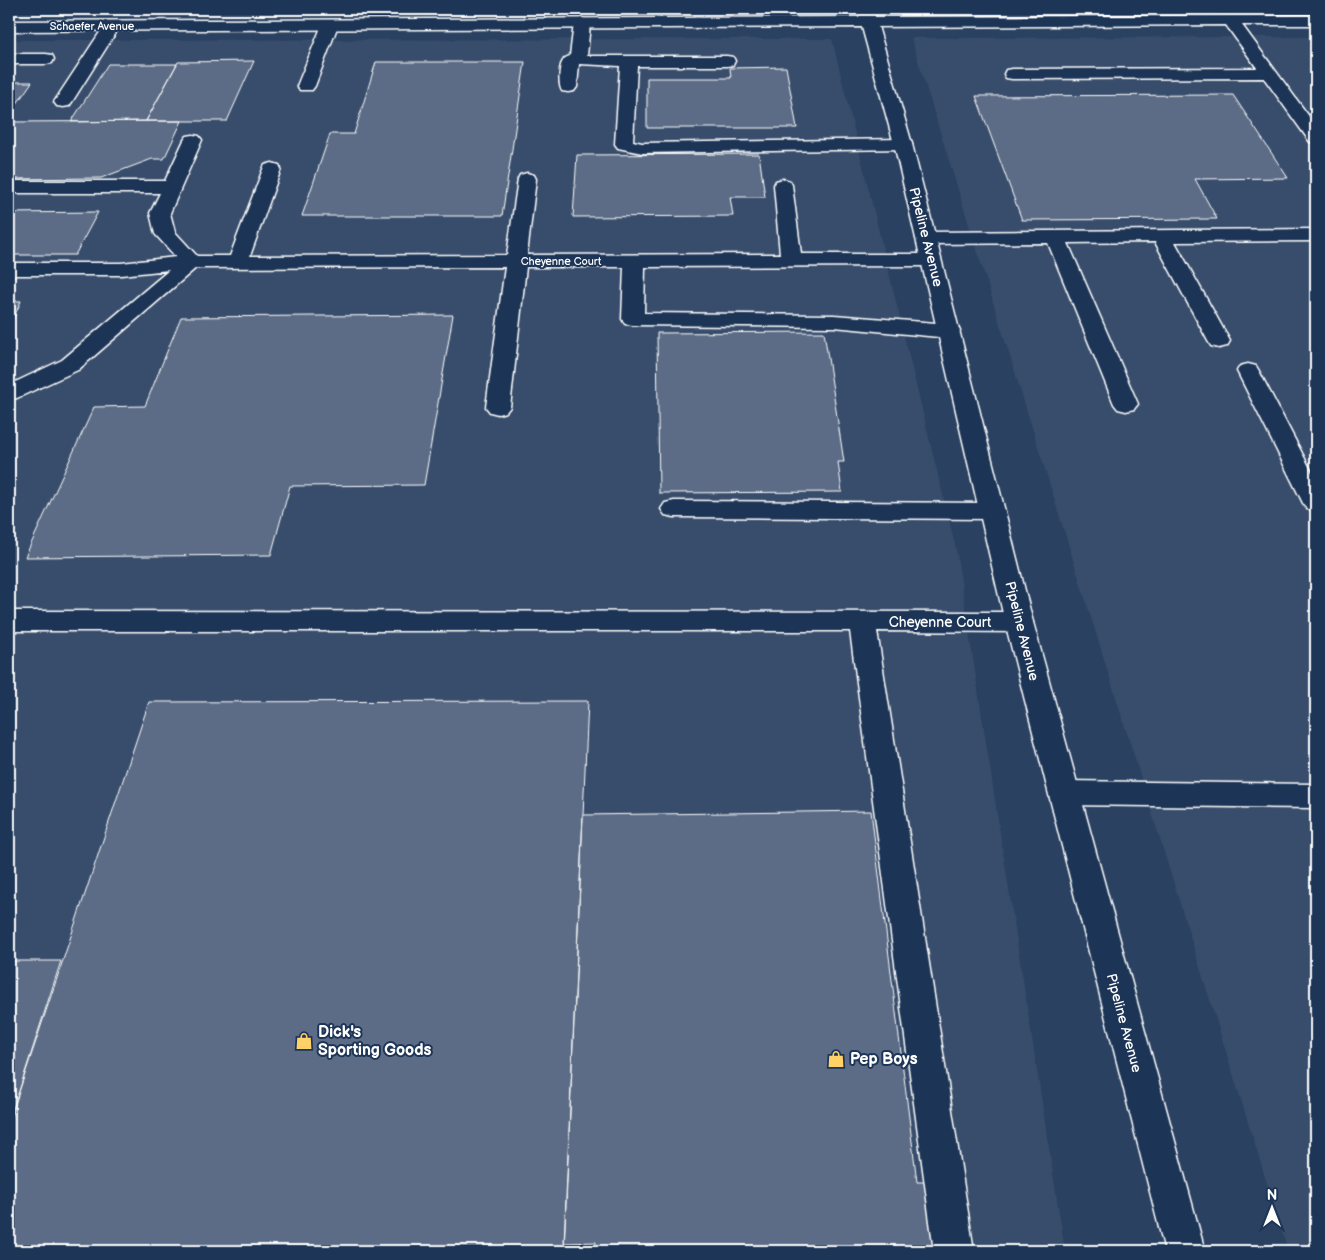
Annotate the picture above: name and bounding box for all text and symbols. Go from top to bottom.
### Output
street label: Schaefer Avenue [50,20,135,33]
street label: Pipeline Avenue [905,186,947,288]
street label: Cheyenne Court [521,255,602,268]
street label: Pipeline Avenue [1001,580,1043,682]
street label: Cheyenne Court [889,614,992,631]
street label: Pipeline Avenue [1103,972,1145,1074]
place label: Dick's Sporting Goods [318,1023,432,1060]
shop icon: Dick's Sporting Goods [294,1031,314,1051]
shop icon: Pep Boys [826,1049,846,1069]
place label: Pep Boys [850,1050,918,1069]
north arrow [1248,1182,1298,1232]
text: N [1267,1187,1277,1204]

